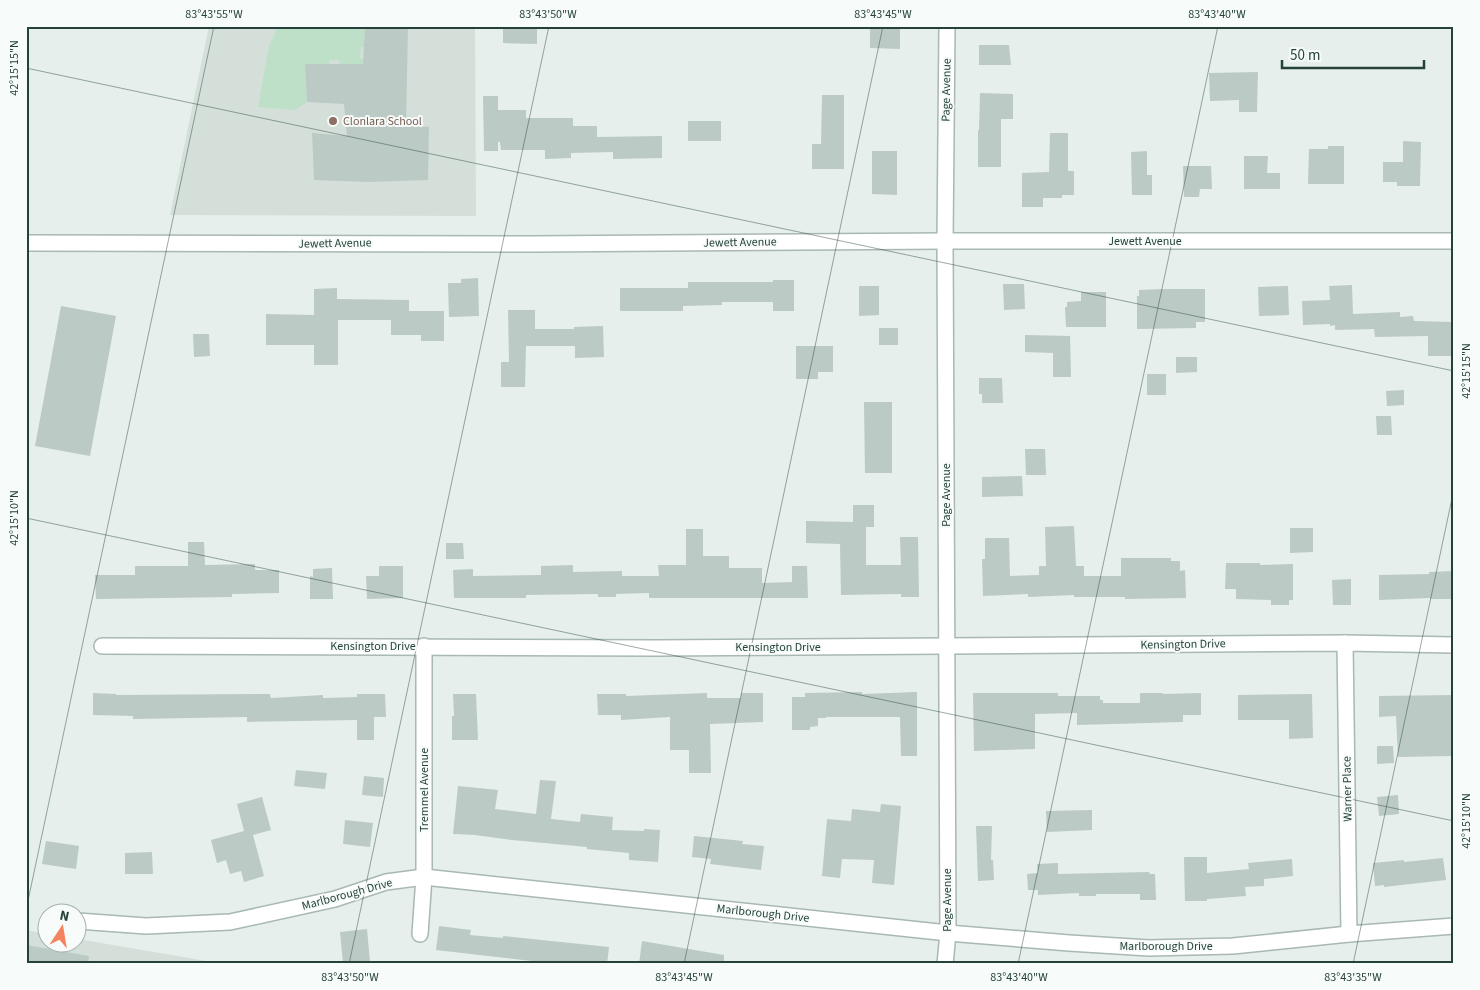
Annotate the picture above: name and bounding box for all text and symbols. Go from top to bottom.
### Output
text: 83°43'55"W [185,6,243,23]
text: 83°43'50"W [519,6,577,23]
text: 83°43'45"W [854,6,912,23]
text: 83°43'40"W [1188,6,1246,23]
scale bar [1282,38,1425,70]
text: 42°15'15"N [6,40,23,96]
text: 50 m [1290,45,1320,66]
street label: Page Avenue [937,58,956,122]
place label: Clonlara School [343,113,422,130]
marker: Clonlara School [327,115,339,127]
street label: Jewett Avenue [703,233,777,252]
street label: Jewett Avenue [1108,233,1182,250]
street label: Jewett Avenue [298,234,372,253]
text: 42°15'15"N [1458,343,1475,399]
street label: Page Avenue [938,463,955,527]
text: 42°15'10"N [6,490,23,546]
street label: Kensington Drive [1140,635,1226,654]
street label: Kensington Drive [330,638,416,655]
street label: Kensington Drive [735,639,821,656]
street label: Tremmel Avenue [416,748,433,832]
street label: Warner Place [1338,756,1357,822]
text: 42°15'10"N [1458,793,1475,849]
street label: Page Avenue [939,868,956,932]
street label: Marlborough Drive [300,874,394,915]
street label: Marlborough Drive [716,900,810,927]
north arrow [38,902,88,952]
text: N [58,906,71,927]
street label: Marlborough Drive [1119,938,1213,955]
text: 83°43'50"W [321,969,379,986]
text: 83°43'45"W [655,969,713,986]
text: 83°43'40"W [990,969,1048,986]
text: 83°43'35"W [1324,969,1382,986]

